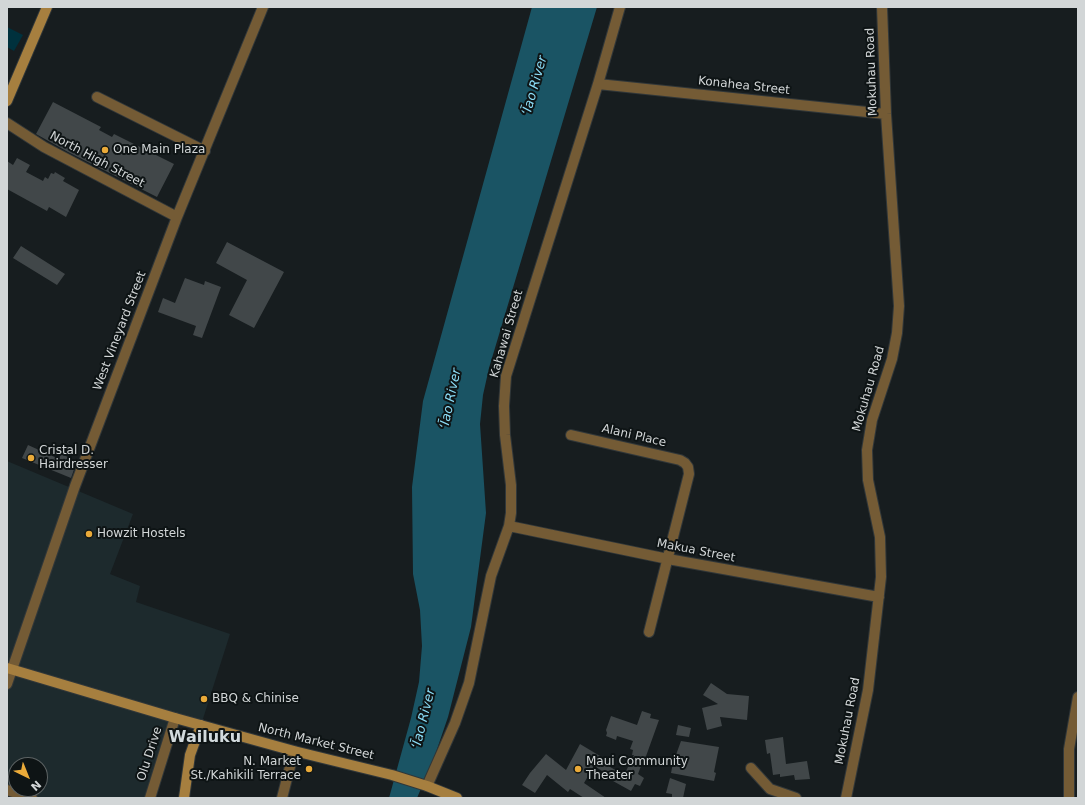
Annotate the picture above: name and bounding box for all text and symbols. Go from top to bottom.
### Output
street label: Mokuhau Road [863,28,881,116]
water label: ʻĪao River [519,54,551,118]
street label: Konahea Street [697,74,791,98]
street label: North High Street [47,129,147,191]
place label: One Main Plaza [113,143,205,157]
marker: One Main Plaza [100,145,110,155]
street label: West Vineyard Street [91,269,149,393]
street label: Kahawai Street [488,288,526,380]
street label: Mokuhau Road [850,345,888,433]
water label: ʻĪao River [437,367,465,431]
street label: Alani Place [600,422,668,450]
place label: Cristal D. Hairdresser [39,444,108,472]
marker: Cristal D. Hairdresser [26,453,36,463]
place label: Howzit Hostels [97,527,186,541]
marker: Howzit Hostels [84,529,94,539]
street label: Makua Street [656,536,736,566]
street label: Mokuhau Road [833,676,863,766]
water label: ʻĪao River [409,687,439,751]
place label: BBQ & Chinise [212,692,299,706]
marker: BBQ & Chinise [199,694,209,704]
street label: North Market Street [257,721,375,763]
street label: Olu Drive [134,725,166,783]
district label: Wailuku [169,728,241,748]
place label: N. Market St./Kahikili Terrace [190,755,301,783]
place label: Maui Community Theater [586,755,688,783]
north arrow [8,757,48,797]
marker: N. Market St./Kahikili Terrace [304,764,314,774]
marker: Maui Community Theater [573,764,583,774]
text: N [28,778,44,793]

